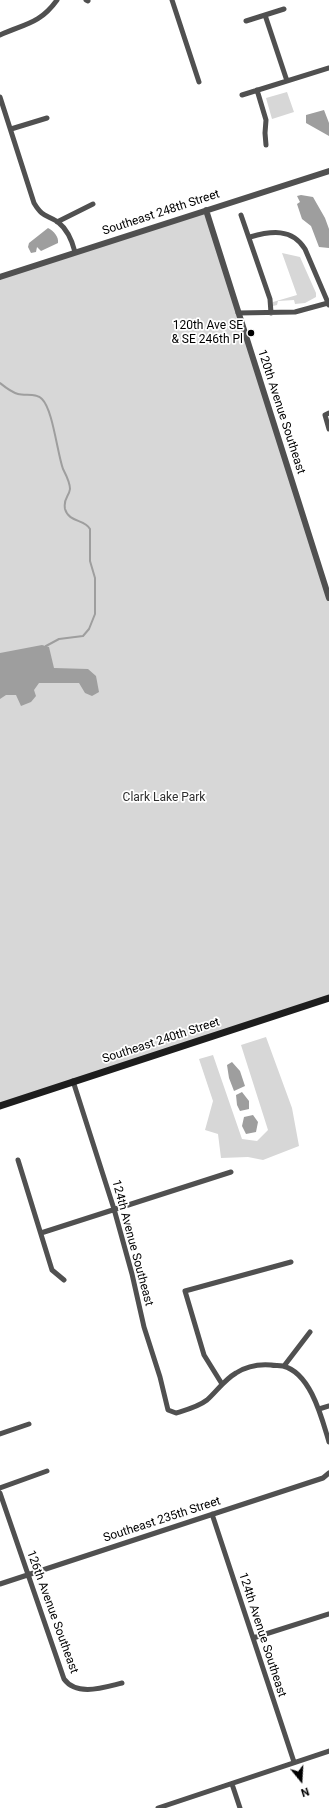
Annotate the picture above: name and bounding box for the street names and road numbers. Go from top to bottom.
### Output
street label: Southeast 248th Street [101,187,221,239]
street label: 120th Avenue Southeast [254,348,308,476]
street label: Southeast 240th Street [101,1015,221,1067]
street label: 124th Avenue Southeast [108,1178,156,1308]
street label: Southeast 235th Street [102,1494,222,1546]
street label: 126th Avenue Southeast [23,1548,81,1676]
street label: 124th Avenue Southeast [235,1571,289,1699]

